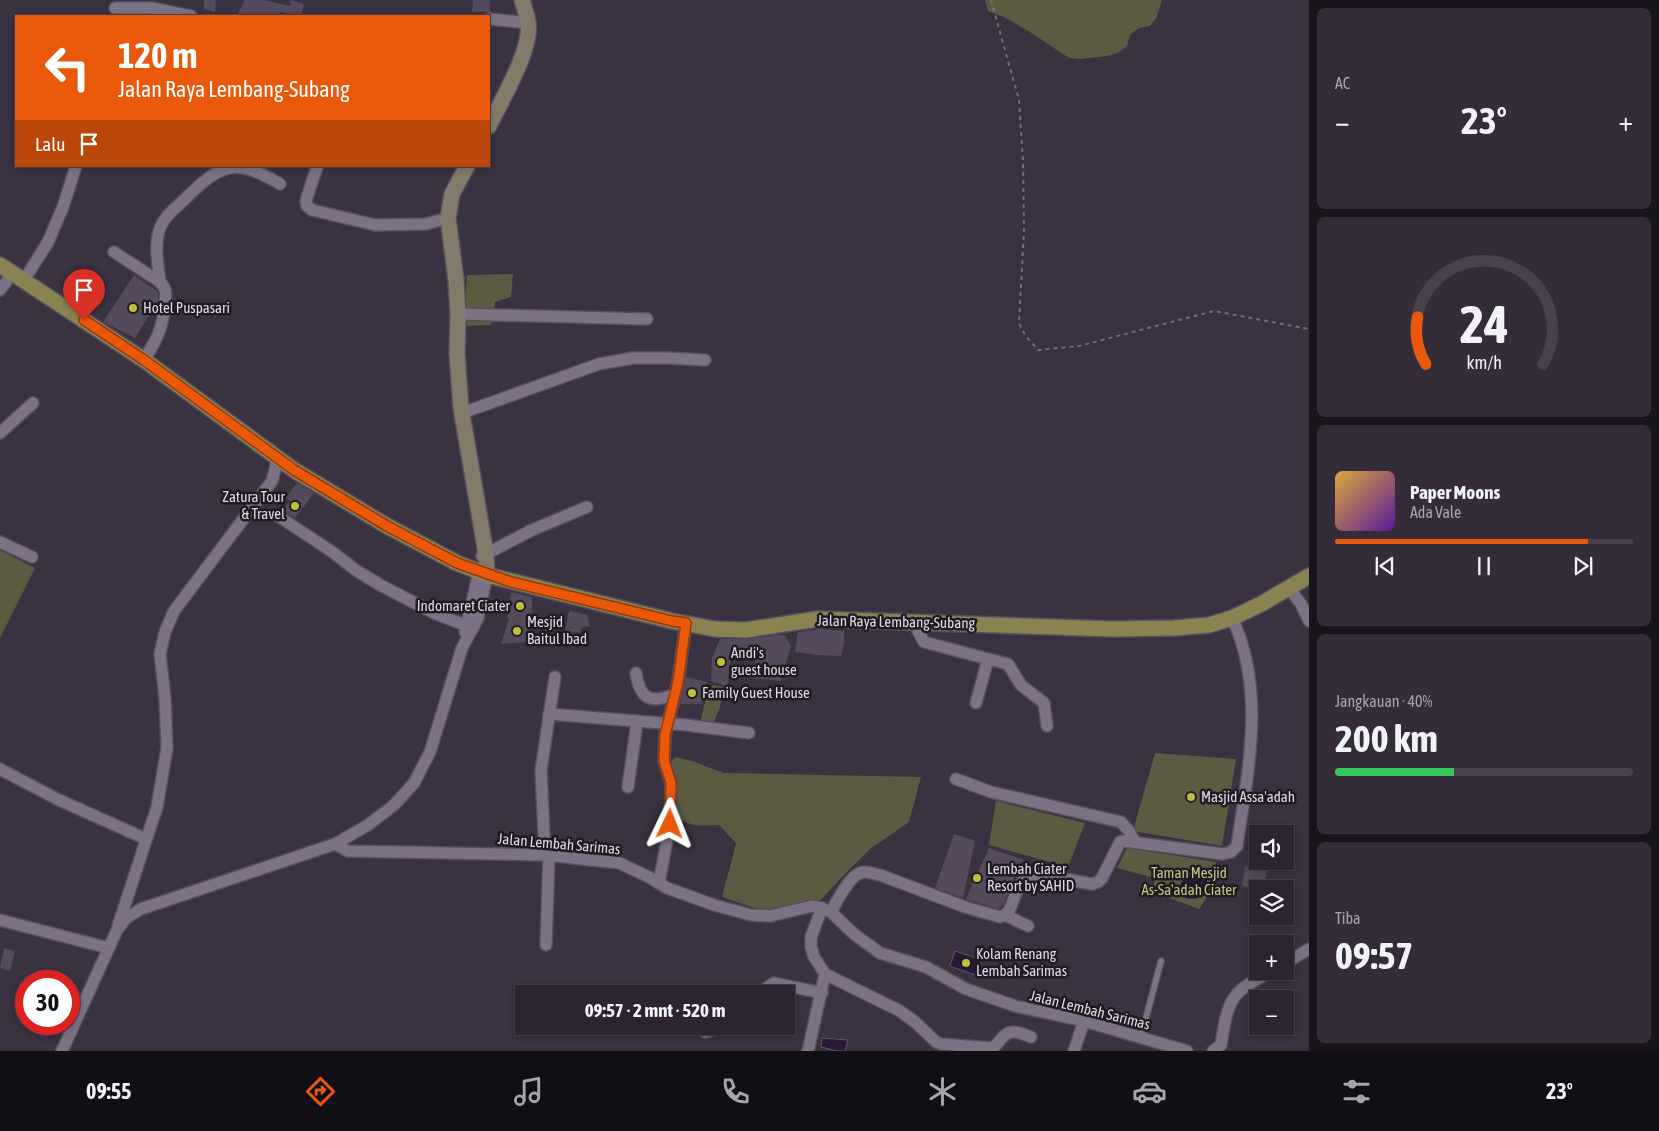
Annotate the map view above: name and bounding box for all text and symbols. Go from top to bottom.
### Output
icon: left [35,35,100,100]
text: 120 m [118,35,197,75]
text: AC [1335,74,1350,92]
text: Jalan Raya Lembang-Subang [118,76,350,102]
text: 23° [1461,99,1507,142]
text: − [1335,105,1350,137]
text: + [1618,105,1633,137]
icon: arrive [75,130,103,158]
text: Lalu [35,133,65,155]
pin [63,269,105,320]
icon: arrive [70,276,98,304]
text: 24 [1460,294,1508,354]
place label: Hotel Puspasari [143,299,230,316]
marker: Hotel Puspasari [127,302,139,314]
text: km/h [1466,352,1502,373]
text: Paper Moons [1410,481,1500,503]
place label: Zatura Tour & Travel [222,488,286,522]
marker: Zatura Tour & Travel [289,500,301,512]
text: Ada Vale [1410,503,1461,521]
icon: previous [1371,552,1399,580]
icon: pause [1470,552,1498,580]
icon: next [1569,552,1597,580]
place label: Indomaret Ciater [417,597,511,614]
marker: Indomaret Ciater [514,600,526,612]
street label: Jalan Raya Lembang-Subang [817,612,976,631]
place label: Mesjid Baitul Ibad [527,613,587,647]
marker: Mesjid Baitul Ibad [511,625,523,637]
place label: Andi's guest house [731,644,797,678]
marker: Andi's guest house [715,656,727,668]
place label: Family Guest House [702,684,810,701]
marker: Family Guest House [686,687,698,699]
text: Jangkauan · 40% [1335,692,1432,710]
text: 200 km [1335,717,1438,760]
place label: Masjid Assa'adah [1201,788,1295,805]
marker: Masjid Assa'adah [1185,791,1197,803]
position arrow [643,797,695,849]
map controls [1249,825,1294,1035]
button: sound [1249,825,1294,870]
street label: Jalan Lembah Sarimas [497,830,621,857]
place label: Lembah Ciater Resort by SAHID [987,860,1074,894]
park label: Taman Mesjid As-Sa'adah Ciater [1141,864,1237,898]
marker: Lembah Ciater Resort by SAHID [971,872,983,884]
button: layers [1249,880,1294,925]
text: Tiba [1335,909,1360,927]
text: 09:57 [1335,934,1413,977]
button: + [1249,935,1294,980]
place label: Kolam Renang Lembah Sarimas [976,945,1067,979]
marker: Kolam Renang Lembah Sarimas [960,957,972,969]
speed limit sign: 30 [15,970,80,1035]
street label: Jalan Lembah Sarimas [1028,986,1152,1033]
button: − [1249,990,1294,1035]
text: 09:57 · 2 mnt · 520 m [585,999,725,1021]
icon: directions [303,1074,338,1109]
icon: music [511,1074,546,1109]
icon: phone [718,1074,753,1109]
icon: climate [925,1074,960,1109]
icon: car [1132,1074,1167,1109]
icon: filters [1339,1074,1374,1109]
text: 09:55 [86,1078,131,1104]
text: 23° [1546,1078,1573,1104]

